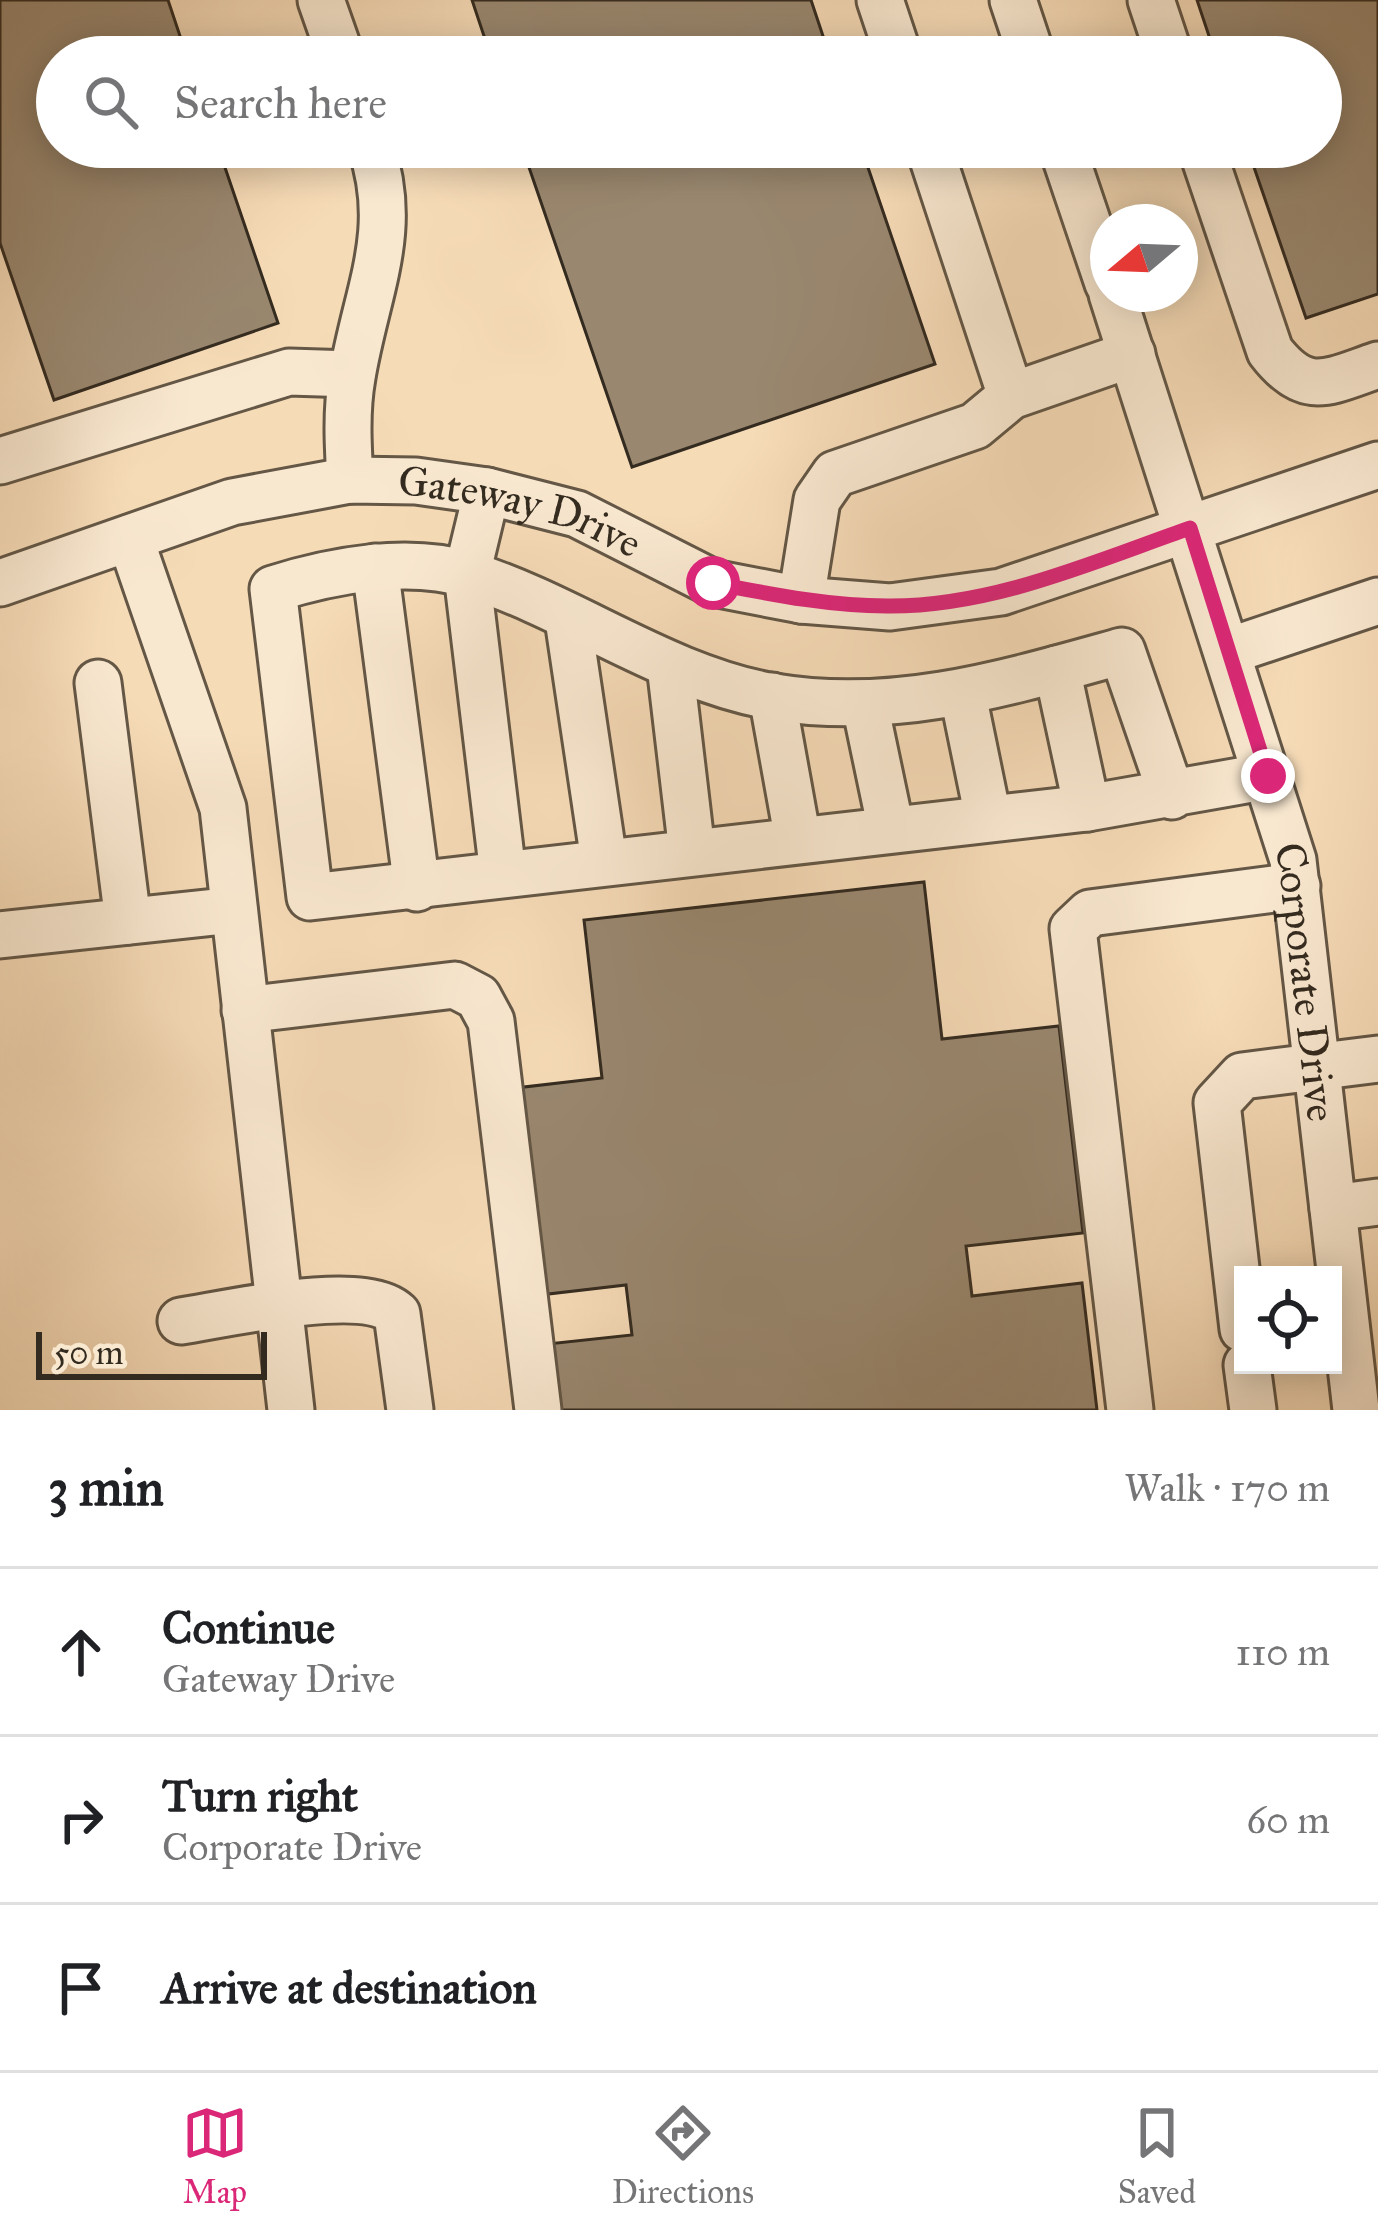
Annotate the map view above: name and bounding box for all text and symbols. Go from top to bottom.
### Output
search box [36,36,1342,168]
icon: search [78,69,144,135]
text: Search here [174,75,387,130]
north arrow [1090,204,1198,312]
street label: Gateway Drive [398,456,650,569]
route start [686,556,740,610]
route end [1241,749,1295,803]
street label: Corporate Drive [1262,836,1348,1124]
map controls [1234,1266,1342,1374]
button: locate [1234,1266,1342,1374]
scale bar [36,1326,267,1379]
text: 50 m [54,1333,123,1373]
text: 3 min [48,1457,164,1519]
text: Walk · 170 m [1124,1464,1330,1512]
text: Continue [162,1600,335,1655]
icon: ahead [48,1619,114,1685]
text: 110 m [1235,1628,1330,1676]
text: Gateway Drive [162,1655,395,1703]
text: Turn right [162,1768,358,1823]
icon: right [48,1787,114,1853]
text: 60 m [1246,1796,1330,1844]
text: Corporate Drive [162,1823,422,1871]
icon: arrive [48,1955,114,2021]
text: Arrive at destination [162,1960,537,2015]
tab: Map [182,2100,248,2212]
tab: Directions [612,2100,754,2212]
tab: Saved [1118,2100,1196,2212]

